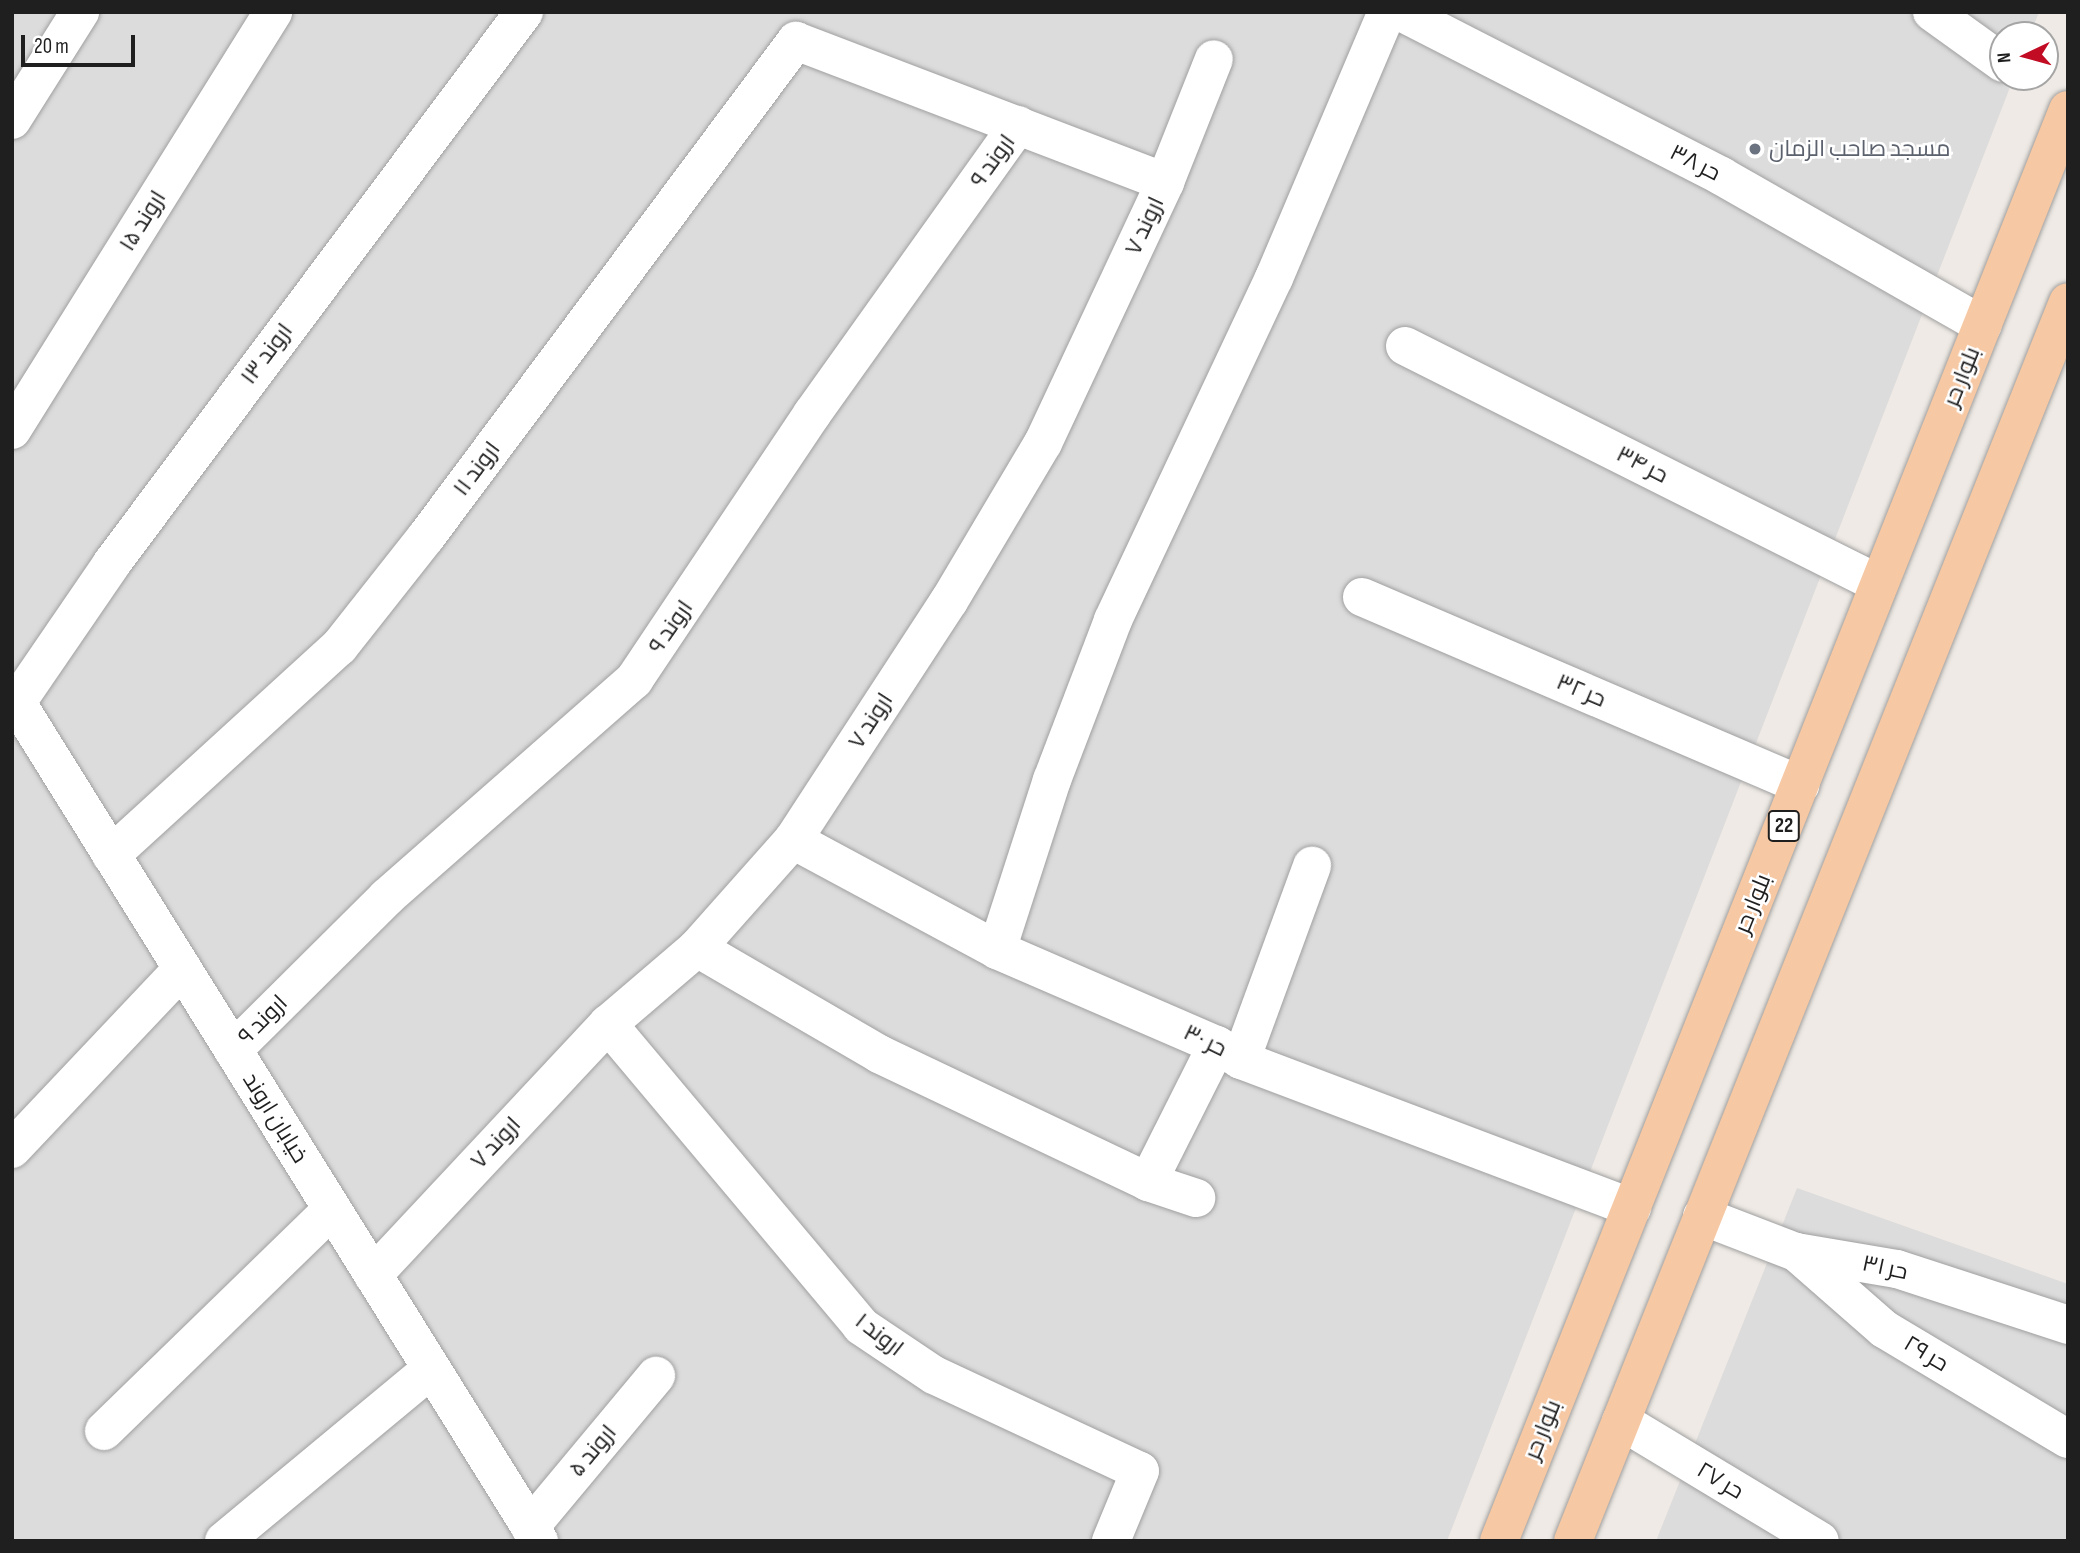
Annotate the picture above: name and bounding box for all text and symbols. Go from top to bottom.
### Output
scale bar [24,21,138,65]
north arrow [1989,21,2059,91]
text: 20 m [34,34,69,59]
text: N [1993,52,2016,64]
street label: اروند ۹ [965,129,1021,193]
place label: مسجد صاحب الزمان [1769,135,1951,163]
street label: حر ۳۸ [1665,139,1725,187]
marker: مسجد صاحب الزمان [1747,141,1763,157]
street label: اروند ۱۵ [114,185,172,257]
street label: اروند ۷ [1120,192,1170,260]
street label: اروند ۱۳ [235,318,299,390]
street label: بلوار حر [1938,343,1986,411]
street label: اروند ۱۱ [448,436,506,502]
street label: حر ۳۴ [1612,440,1672,490]
street label: اروند ۹ [643,595,699,659]
street label: حر ۳۲ [1552,668,1610,714]
street label: اروند ۷ [843,688,899,754]
road number: 22 [1766,808,1802,844]
street label: بلوار حر [1729,870,1777,938]
street label: اروند ۹ [232,989,294,1051]
street label: حر ۳۰ [1179,1019,1231,1063]
street label: خیابان اروند [236,1068,314,1168]
street label: اروند ۷ [465,1111,527,1175]
street label: حر ۳۱ [1860,1250,1910,1286]
street label: اروند ۱ [849,1308,909,1362]
street label: حر ۲۹ [1899,1330,1953,1378]
street label: بلوار حر [1519,1396,1567,1464]
street label: اروند ۵ [563,1419,623,1483]
street label: حر ۲۷ [1692,1456,1748,1506]

